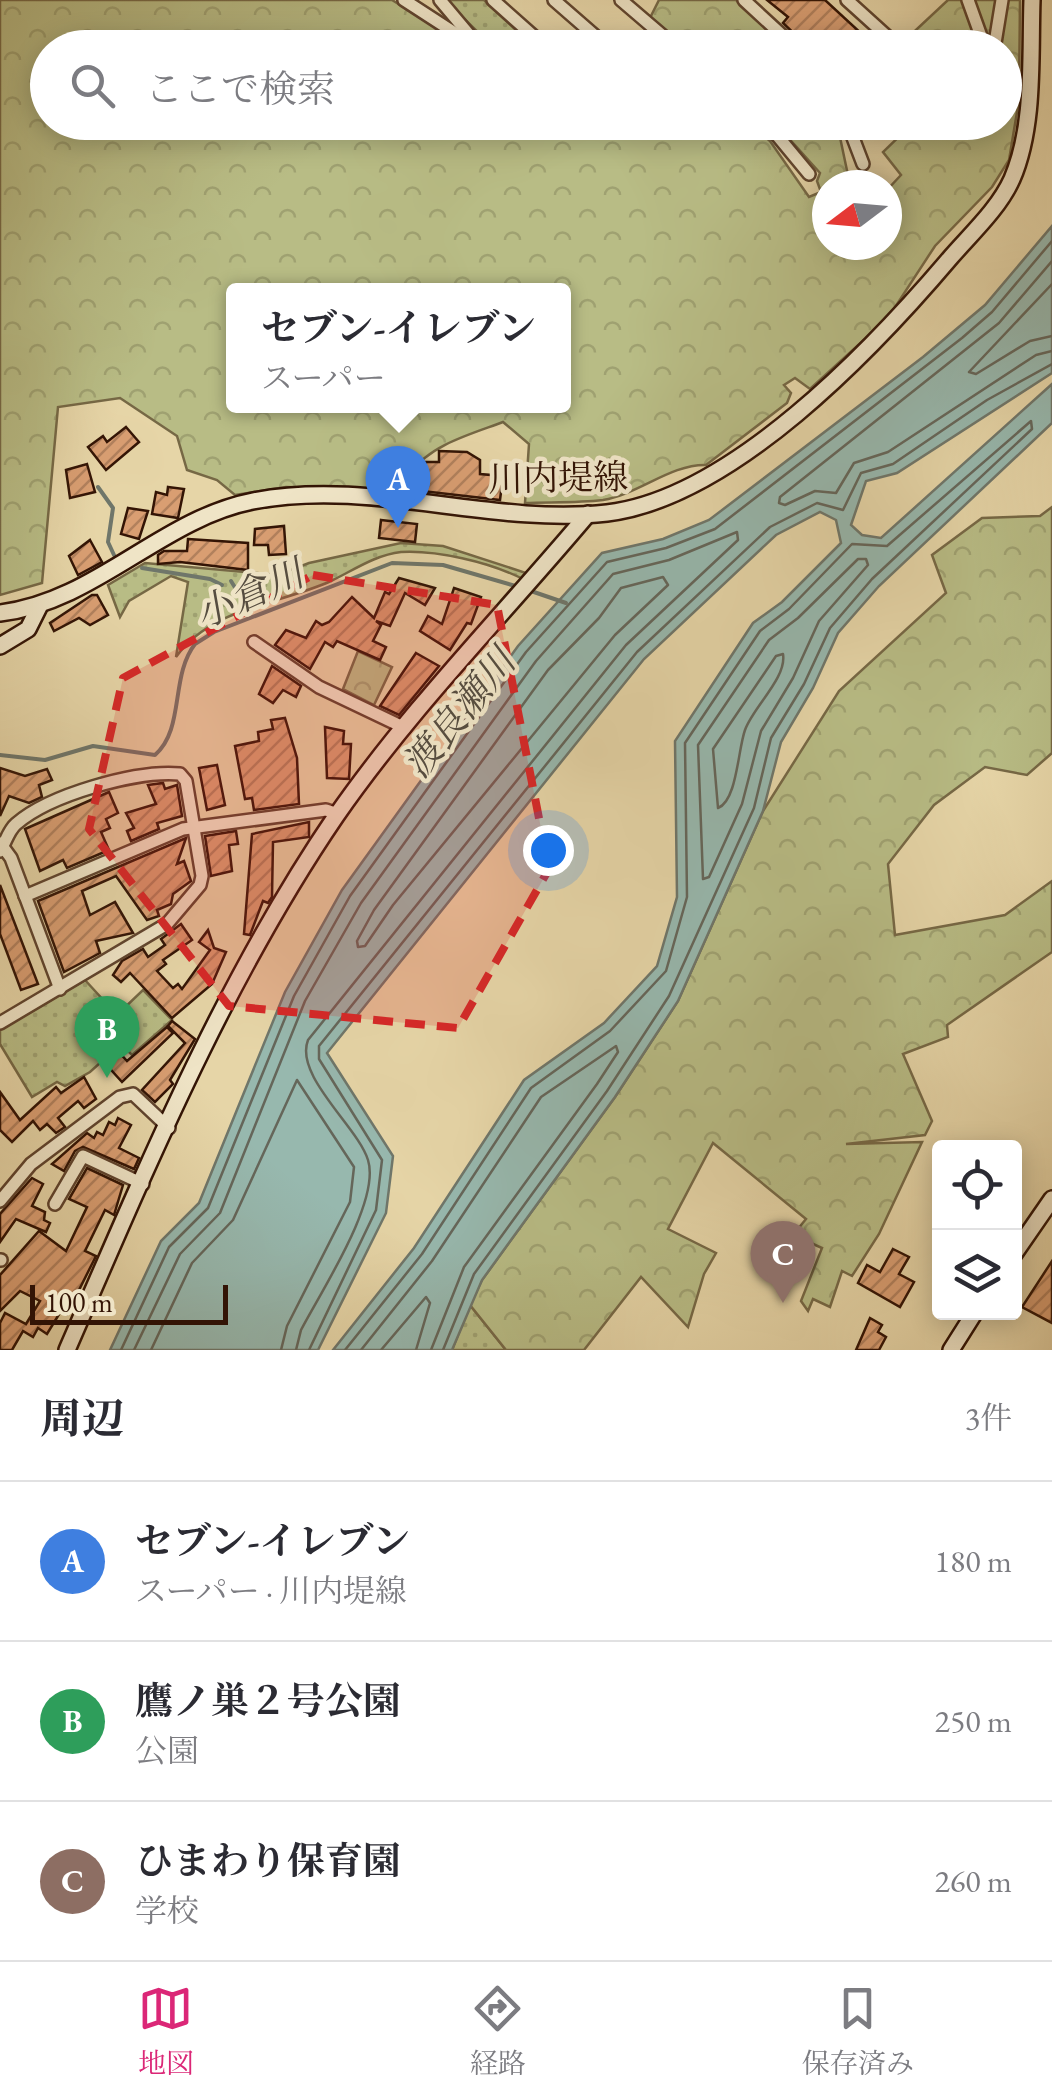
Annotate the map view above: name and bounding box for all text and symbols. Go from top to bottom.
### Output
search box [30,30,1022,140]
icon: search [65,58,120,113]
text: ここで検索 [145,64,335,113]
north arrow [812,170,902,260]
popup [226,283,571,413]
text: セブン-イレブン [261,303,536,352]
text: スーパー [261,357,386,399]
pin: A [366,446,430,528]
street label: 川内堤線 [488,454,628,501]
water label: 小倉川 [187,546,314,639]
water label: 渡良瀬川 [392,635,528,787]
your location [523,825,574,876]
pin: B [74,996,140,1078]
map controls [932,1140,1022,1320]
button: locate [932,1140,1022,1230]
pin: C [750,1220,816,1303]
button: layers [932,1230,1022,1320]
scale bar [30,1280,228,1324]
text: 100 m [45,1284,113,1320]
text: 周辺 [40,1391,124,1446]
text: 3件 [965,1397,1012,1439]
text: セブン-イレブン [135,1516,410,1565]
text: A [61,1540,84,1582]
text: 180 m [935,1540,1012,1582]
text: スーパー · 川内堤線 [135,1570,407,1612]
text: 鷹ノ巣２号公園 [135,1676,401,1725]
text: B [62,1700,83,1742]
text: 250 m [935,1700,1012,1742]
text: 公園 [135,1730,199,1772]
text: ひまわり保育園 [135,1836,401,1885]
text: C [61,1860,84,1902]
text: 260 m [935,1860,1012,1902]
text: 学校 [135,1890,199,1932]
tab: 地図 [138,1981,194,2081]
tab: 経路 [470,1981,526,2081]
tab: 保存済み [802,1981,914,2081]

